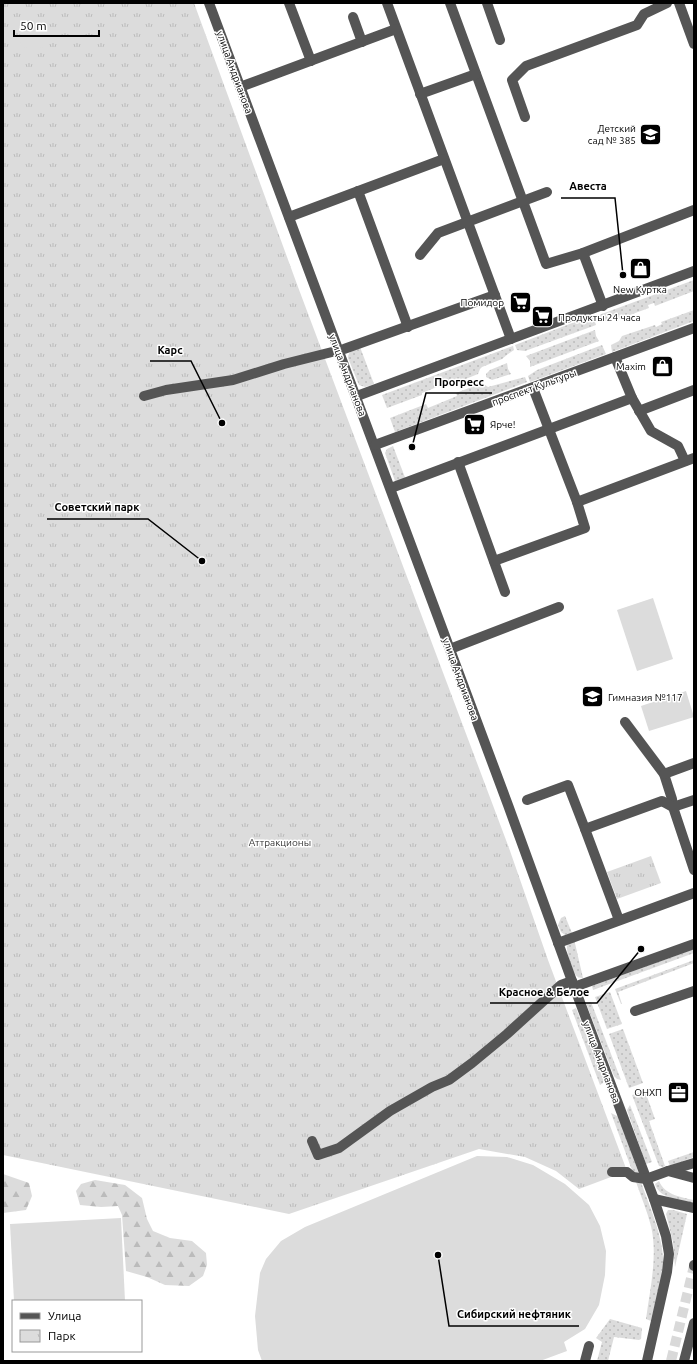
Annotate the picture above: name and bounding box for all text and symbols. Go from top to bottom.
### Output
scale bar [14,12,99,38]
text: 50 m [20,19,47,32]
street label: улица Андрианова [214,29,255,115]
school or university icon: Детский сад № 385 [638,121,664,147]
place label: Детский сад № 385 [588,123,636,146]
callout: Авеста [561,175,615,198]
text: Авеста [569,180,607,192]
shop icon: New Куртка [627,256,653,282]
place label: New Куртка [613,284,667,295]
supermarket icon: Помидор [507,289,533,315]
place label: Помидор [461,297,504,308]
supermarket icon: Продукты 24 часа [529,304,555,330]
place label: Продукты 24 часа [558,312,641,323]
street label: улица Андрианова [327,333,368,418]
callout: Карс [150,338,191,361]
text: Карс [157,344,183,356]
shop icon: Maxim [649,353,675,379]
place label: Maxim [616,361,646,372]
street label: проспект Культуры [490,367,578,408]
callout: Прогресс [426,370,492,393]
text: Прогресс [434,376,484,388]
supermarket icon: Ярче! [461,411,487,437]
place label: Ярче! [490,419,516,430]
callout: Советский парк [47,496,148,519]
text: Советский парк [55,501,140,513]
street label: улица Андрианова [440,636,481,722]
school or university icon: Гимназия №117 [580,684,606,710]
place label: Гимназия №117 [608,692,683,703]
park label: Аттракционы [249,837,311,848]
callout: Красное & Белое [490,980,597,1003]
text: Красное & Белое [499,986,589,998]
street label: улица Андрианова [581,1020,622,1105]
office icon: ОНХП [665,1079,691,1105]
place label: ОНХП [634,1087,662,1098]
legend [12,1300,142,1352]
callout: Сибирский нефтяник [449,1303,579,1326]
text: Сибирский нефтяник [457,1308,572,1320]
text: Улица [48,1309,81,1322]
text: Парк [48,1329,76,1342]

